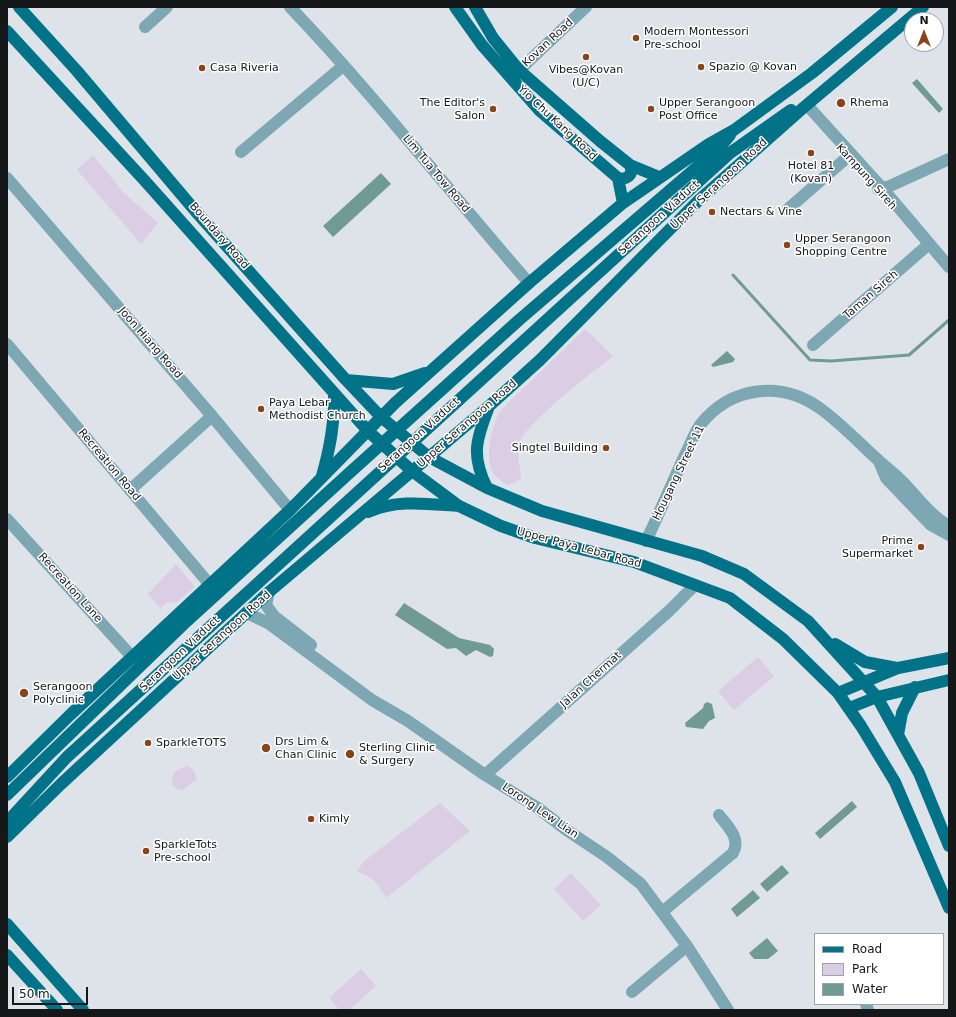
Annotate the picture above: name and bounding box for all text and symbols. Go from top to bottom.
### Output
north arrow [904,12,944,52]
text: N [919,14,929,27]
street label: Kovan Road [520,16,576,70]
place label: Modern Montessori Pre-school [644,25,749,51]
marker: Modern Montessori Pre-school [631,33,641,43]
marker: Vibes@Kovan (U/C) [581,52,591,62]
place label: Spazio @ Kovan [709,60,797,74]
place label: Casa Riveria [210,61,279,75]
marker: Spazio @ Kovan [696,62,706,72]
marker: Casa Riveria [197,63,207,73]
place label: Vibes@Kovan (U/C) [549,63,623,89]
street label: Yio Chu Kang Road [515,83,599,163]
place label: The Editor's Salon [420,96,485,122]
place label: Upper Serangoon Post Office [659,96,755,122]
place label: Rhema [850,96,889,110]
marker: Rhema [835,97,847,109]
marker: The Editor's Salon [488,104,498,114]
marker: Upper Serangoon Post Office [646,104,656,114]
street label: Lim Tua Tow Road [400,132,472,216]
street label: Upper Serangoon Road [668,136,770,232]
street label: Kampung Sireh [833,141,899,213]
marker: Hotel 81 (Kovan) [806,148,816,158]
place label: Hotel 81 (Kovan) [788,159,834,185]
street label: Serangoon Viaduct [616,178,702,258]
street label: Boundary Road [186,200,252,272]
place label: Nectars & Vine [720,205,802,219]
marker: Nectars & Vine [707,207,717,217]
place label: Upper Serangoon Shopping Centre [795,232,891,258]
marker: Upper Serangoon Shopping Centre [782,240,792,250]
street label: Taman Sireh [841,268,901,322]
street label: Joon Hiang Road [115,305,185,381]
street label: Upper Serangoon Road [415,377,519,471]
street label: Serangoon Viaduct [376,395,462,475]
place label: Paya Lebar Methodist Church [269,396,366,422]
marker: Paya Lebar Methodist Church [256,404,266,414]
street label: Hougang Street 11 [650,423,708,523]
street label: Recreation Road [75,426,143,504]
place label: Singtel Building [512,441,598,455]
marker: Singtel Building [601,443,611,453]
street label: Upper Paya Lebar Road [515,525,643,571]
place label: Prime Supermarket [842,534,913,560]
marker: Prime Supermarket [916,542,926,552]
street label: Recreation Lane [35,551,105,625]
street label: Upper Serangoon Road [170,589,274,683]
street label: Serangoon Viaduct [137,614,223,694]
street label: Jalan Chermat [558,649,624,711]
place label: Serangoon Polyclinic [33,680,92,706]
marker: Serangoon Polyclinic [18,687,30,699]
place label: Drs Lim & Chan Clinic [275,735,337,761]
place label: SparkleTOTS [156,736,227,750]
marker: SparkleTOTS [143,738,153,748]
place label: Sterling Clinic & Surgery [359,741,435,767]
marker: Drs Lim & Chan Clinic [260,742,272,754]
marker: Sterling Clinic & Surgery [344,748,356,760]
street label: Lorong Lew Lian [499,781,581,841]
place label: Kimly [319,812,350,826]
marker: Kimly [306,814,316,824]
place label: SparkleTots Pre-school [154,838,217,864]
marker: SparkleTots Pre-school [141,846,151,856]
legend [814,933,944,1005]
text: Road [852,942,882,956]
text: Park [852,962,878,976]
scale bar [14,979,90,1005]
text: Water [852,982,887,996]
text: 50 m [19,987,50,1001]

